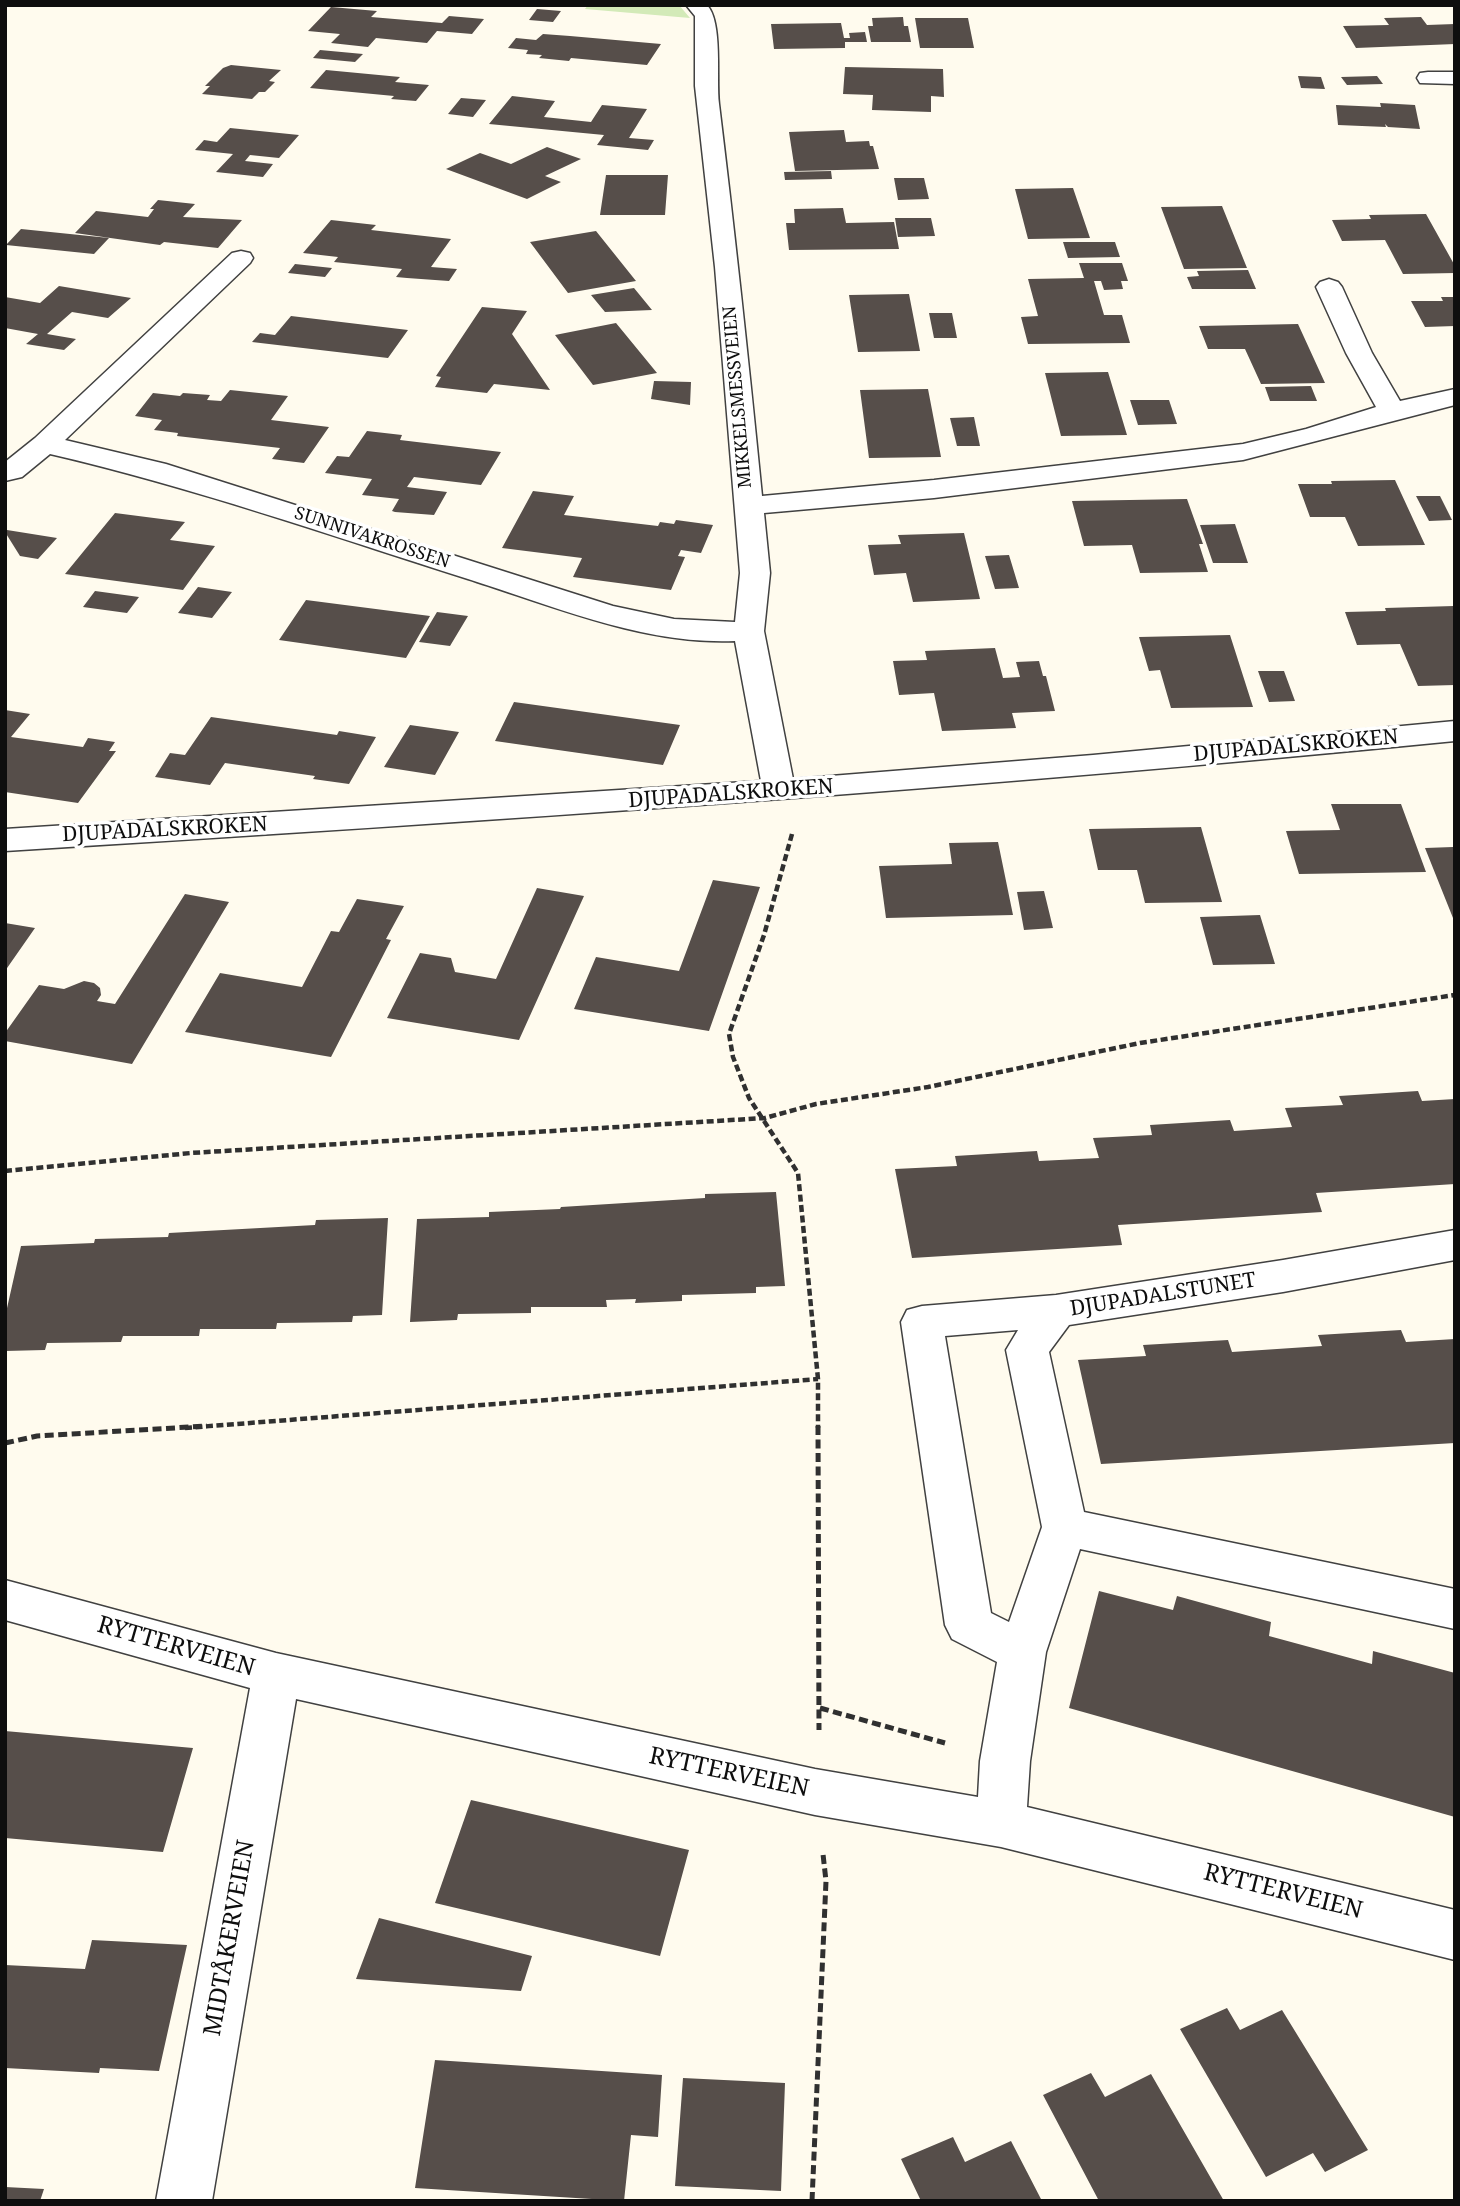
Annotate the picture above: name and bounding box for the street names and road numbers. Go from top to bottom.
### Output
street label: MIKKELSMESSVEIEN [719,305,757,489]
street label: SUNNIVAKROSSEN [292,503,452,573]
street label: DJUPADALSKROKEN [1192,724,1400,768]
street label: DJUPADALSKROKEN [627,774,835,814]
street label: DJUPADALSKROKEN [62,812,268,848]
street label: DJUPADALSTUNET [1068,1268,1258,1322]
street label: RYTTERVEIEN [94,1611,258,1683]
street label: RYTTERVEIEN [646,1742,812,1804]
street label: MIDTÅKERVEIEN [199,1838,261,2038]
street label: RYTTERVEIEN [1201,1858,1365,1926]

